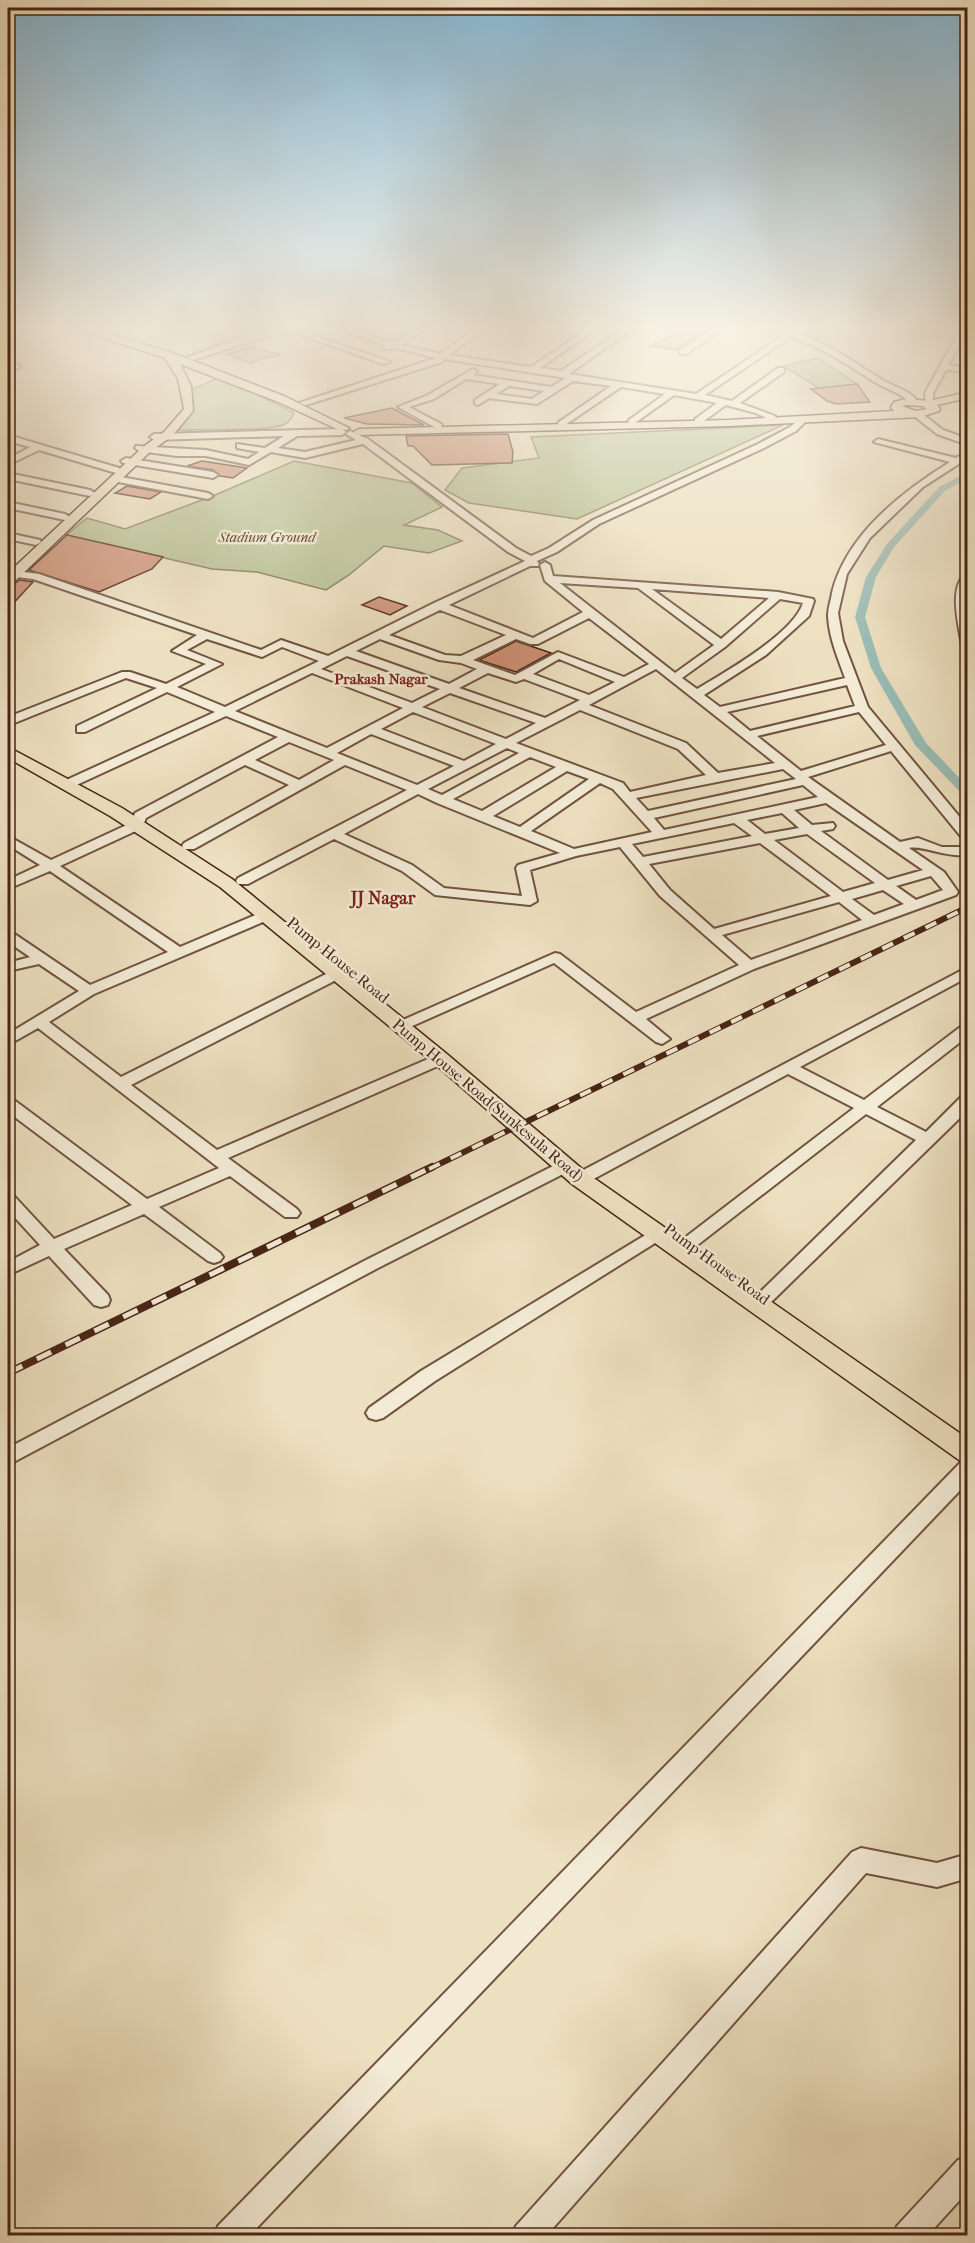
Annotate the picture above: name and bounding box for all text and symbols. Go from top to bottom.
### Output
park label: Stadium Ground [218,529,317,546]
district label: Prakash Nagar [334,670,428,688]
district label: JJ Nagar [349,888,416,909]
street label: Pump House Road [283,913,393,1007]
street label: Pump House Road(Sunkesula Road) [389,1014,587,1186]
street label: Pump House Road [660,1219,774,1309]

